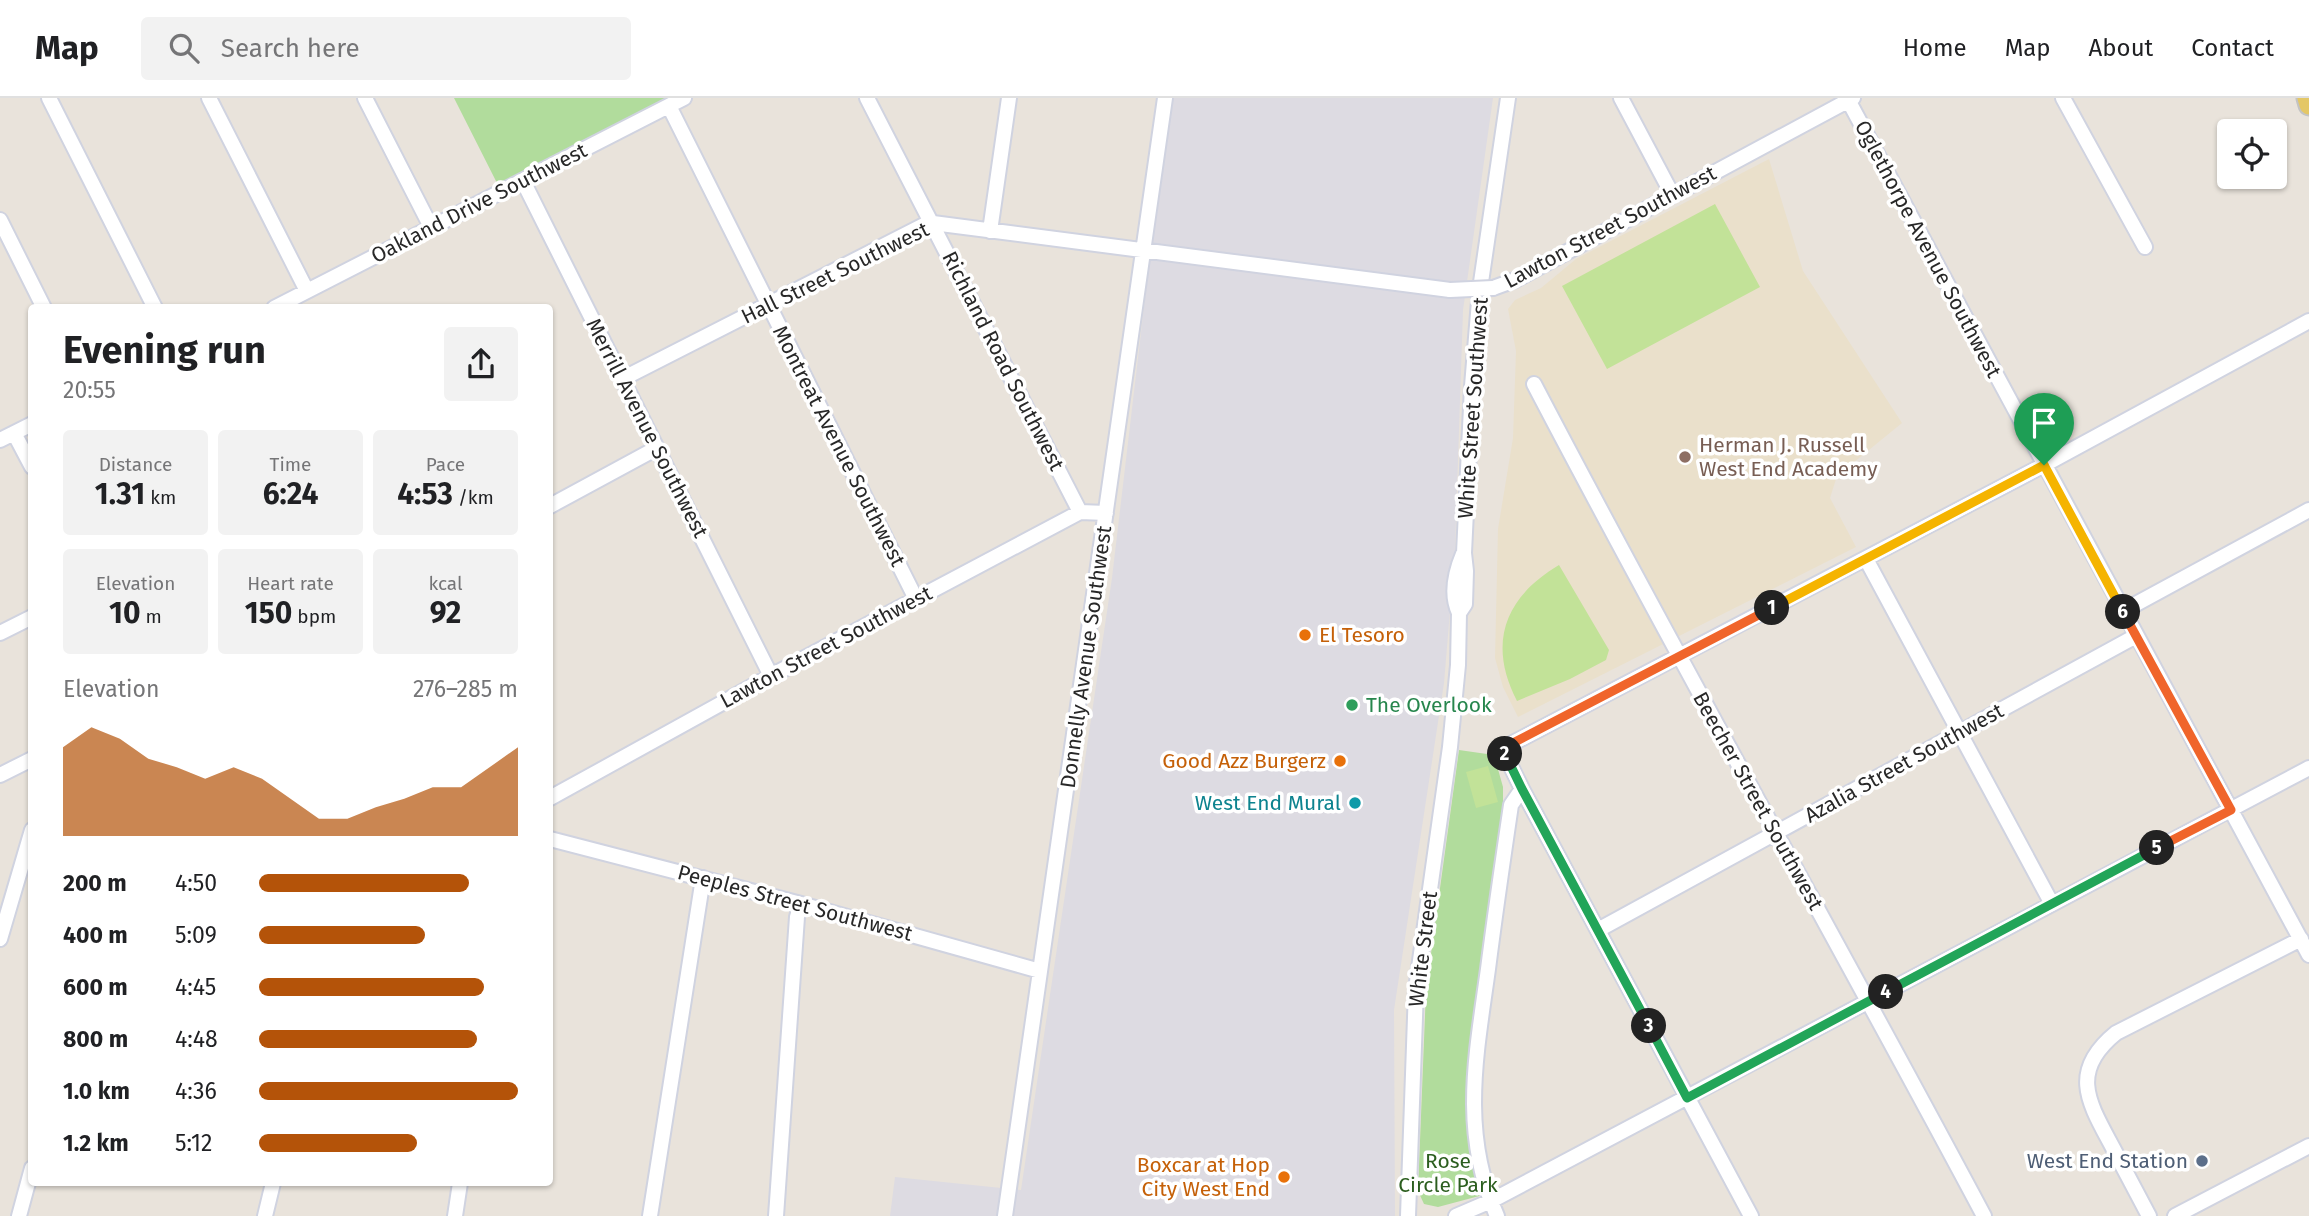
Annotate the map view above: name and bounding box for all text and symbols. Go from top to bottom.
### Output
search box [141,17,631,80]
text: Map [35,28,99,68]
icon: search [165,29,203,67]
text: Search here [221,33,360,64]
text: Home [1903,34,1967,62]
text: Map [2005,34,2051,62]
text: About [2089,34,2153,62]
text: Contact [2191,34,2274,62]
street label: Oglethorpe Avenue Southwest [1849,116,2007,382]
map controls [2217,119,2287,189]
button: locate [2217,119,2287,189]
street label: Oakland Drive Southwest [367,137,592,269]
street label: Lawton Street Southwest [1500,160,1721,294]
street label: Hall Street Southwest [737,216,933,330]
street label: Richland Road Southwest [936,247,1070,475]
street label: White Street Southwest [1452,296,1494,520]
street label: Merrill Avenue Southwest [580,314,714,542]
street label: Montreat Avenue Southwest [767,321,911,571]
text: Evening run [63,327,266,373]
button: share [444,327,518,401]
text: 20:55 [63,376,116,404]
pin [2014,393,2074,465]
icon: arrive [2025,404,2063,442]
place label: Herman J. Russell West End Academy [1699,432,1878,482]
marker: Herman J. Russell West End Academy [1677,449,1693,465]
text: Distance [99,453,172,476]
text: Time [270,453,311,476]
text: Pace [426,453,465,476]
text: 1.31 [95,476,145,512]
text: 6:24 [263,476,318,512]
text: 4:53 [397,476,453,512]
text: km [145,486,176,509]
text: /km [453,486,494,509]
street label: Donnelly Avenue Southwest [1055,524,1117,790]
text: Elevation [96,572,175,595]
text: Heart rate [247,572,334,595]
text: kcal [428,572,463,595]
street label: Lawton Street Southwest [716,580,937,714]
pin: 1 [1754,590,1790,626]
pin: 6 [2106,594,2140,630]
text: 10 [109,595,141,631]
text: 150 [245,595,292,631]
text: 92 [430,595,461,631]
text: 1 [1767,596,1776,619]
text: 6 [2117,600,2128,623]
text: m [141,605,162,628]
text: bpm [292,605,336,628]
place label: El Tesoro [1319,622,1405,648]
marker: El Tesoro [1297,627,1313,643]
text: Elevation [63,675,159,703]
text: 276–285 m [413,675,518,703]
street label: Beecher Street Southwest [1687,687,1829,915]
place label: The Overlook [1366,692,1492,718]
marker: The Overlook [1344,697,1360,713]
street label: Azalia Street Southwest [1800,697,2008,829]
pin: 2 [1488,736,1522,772]
text: 2 [1500,742,1509,765]
place label: Good Azz Burgerz [1162,748,1326,774]
marker: Good Azz Burgerz [1332,753,1348,769]
place label: West End Mural [1195,790,1341,816]
marker: West End Mural [1347,795,1363,811]
pin: 5 [2140,830,2174,866]
text: 5 [2151,836,2162,859]
street label: Peeples Street Southwest [675,859,916,947]
text: 200 m [63,869,127,897]
text: 4:50 [175,869,217,897]
street label: White Street [1403,889,1443,1009]
text: 400 m [63,921,128,949]
text: 5:09 [175,921,217,949]
text: 600 m [63,973,128,1001]
text: 4:45 [175,973,216,1001]
pin: 4 [1868,974,1904,1010]
text: 4 [1880,980,1891,1003]
pin: 3 [1632,1009,1666,1044]
text: 3 [1644,1014,1653,1037]
text: 800 m [63,1025,128,1053]
text: 4:48 [175,1025,218,1053]
text: 1.0 km [63,1077,130,1105]
text: 4:36 [175,1077,217,1105]
text: 1.2 km [63,1129,129,1157]
text: 5:12 [175,1129,212,1157]
park label: Rose Circle Park [1398,1148,1498,1198]
place label: West End Station [2027,1148,2188,1174]
place label: Boxcar at Hop City West End [1137,1152,1270,1202]
marker: West End Station [2194,1153,2210,1169]
marker: Boxcar at Hop City West End [1276,1169,1292,1185]

